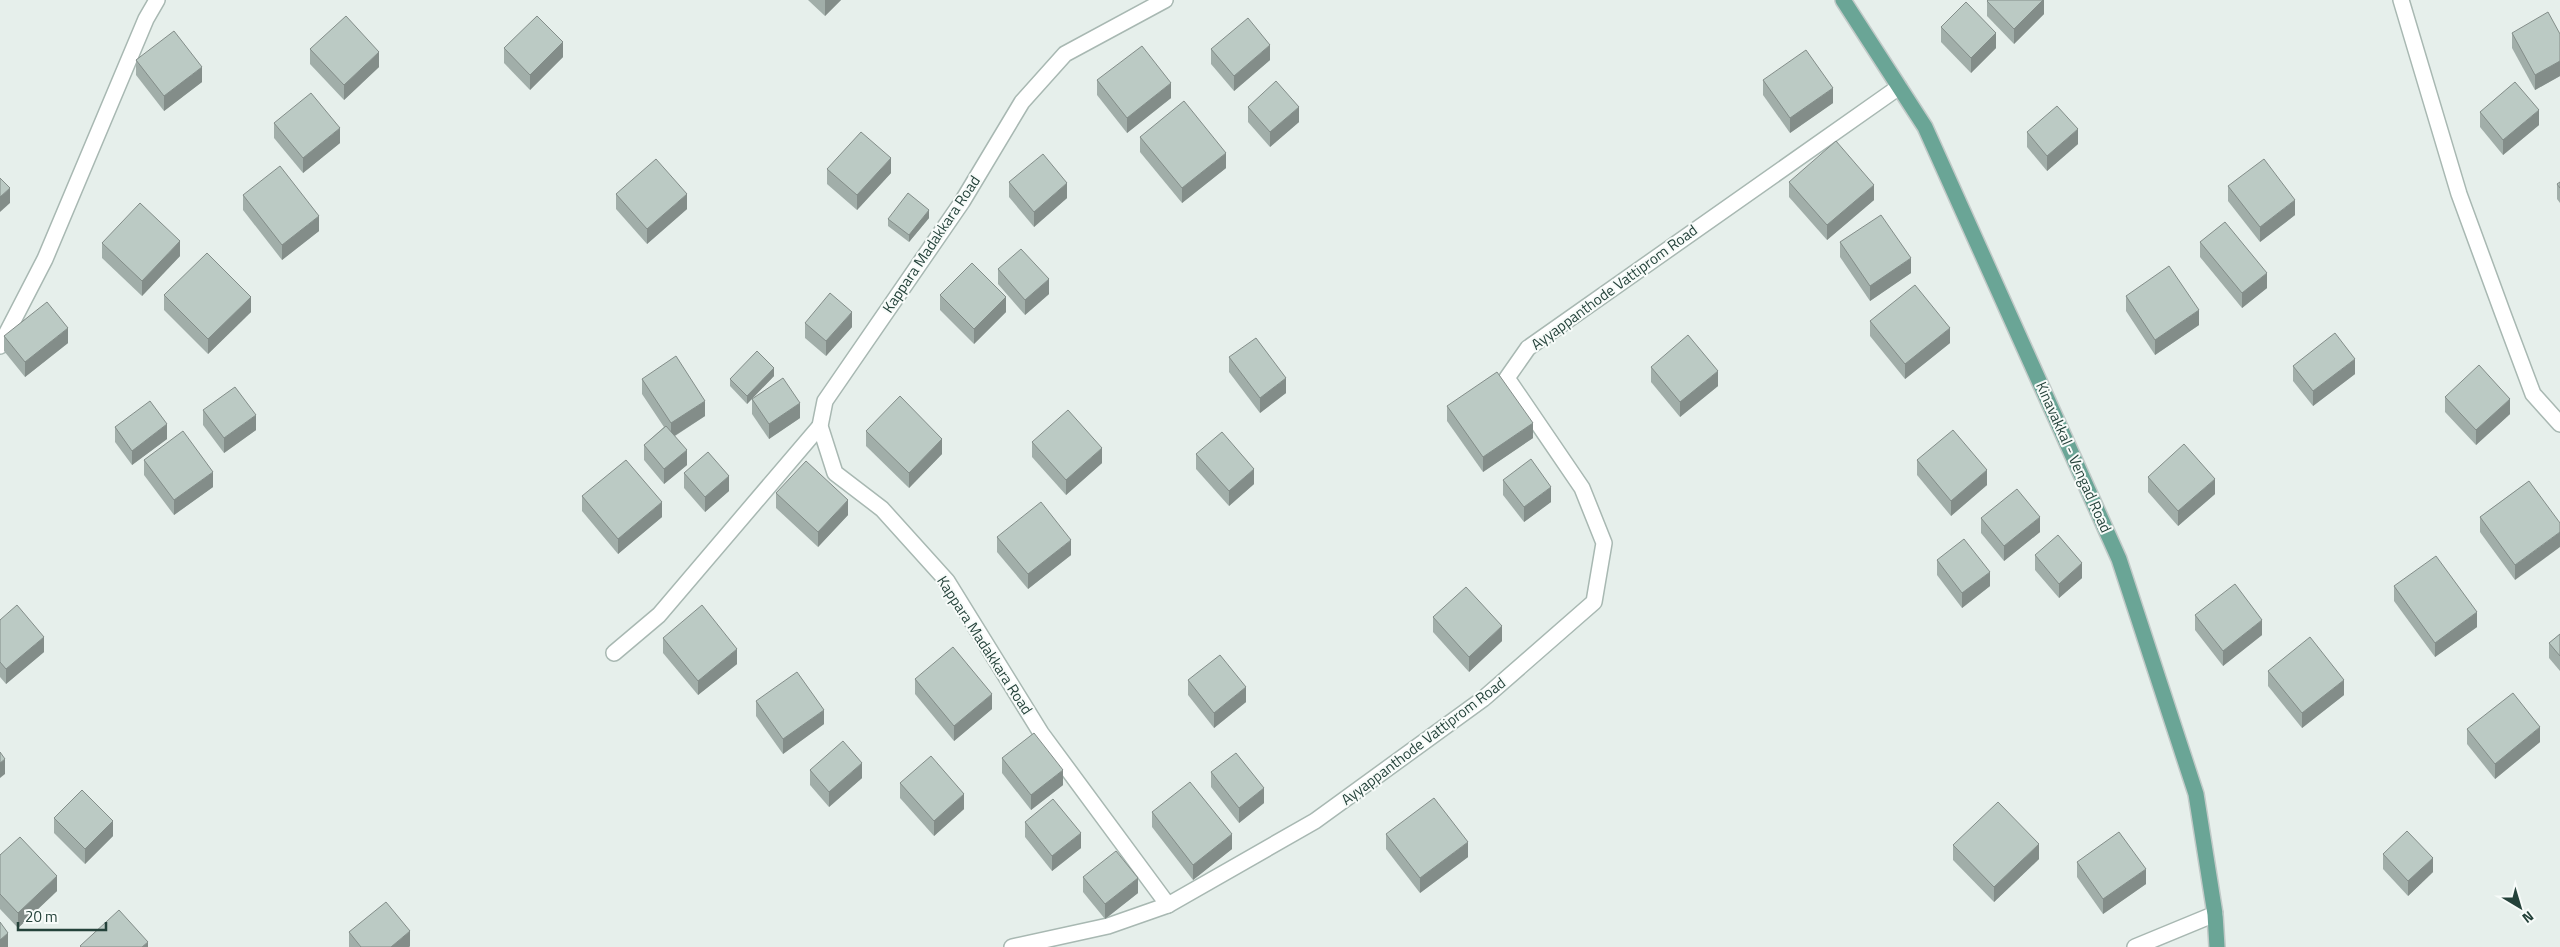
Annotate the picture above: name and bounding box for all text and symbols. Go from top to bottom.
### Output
street label: Kappara Madakkara Road [876,171,986,317]
street label: Ayyappanthode Vattiprom Road [1526,219,1702,355]
street label: Kinavakkal - Vengad Road [2030,378,2118,536]
street label: Kappara Madakkara Road [931,571,1039,719]
street label: Ayyappanthode Vattiprom Road [1336,671,1510,811]
north arrow [2495,882,2545,932]
scale bar [18,900,105,932]
text: 20 m [25,905,58,928]
text: N [2518,906,2539,929]

